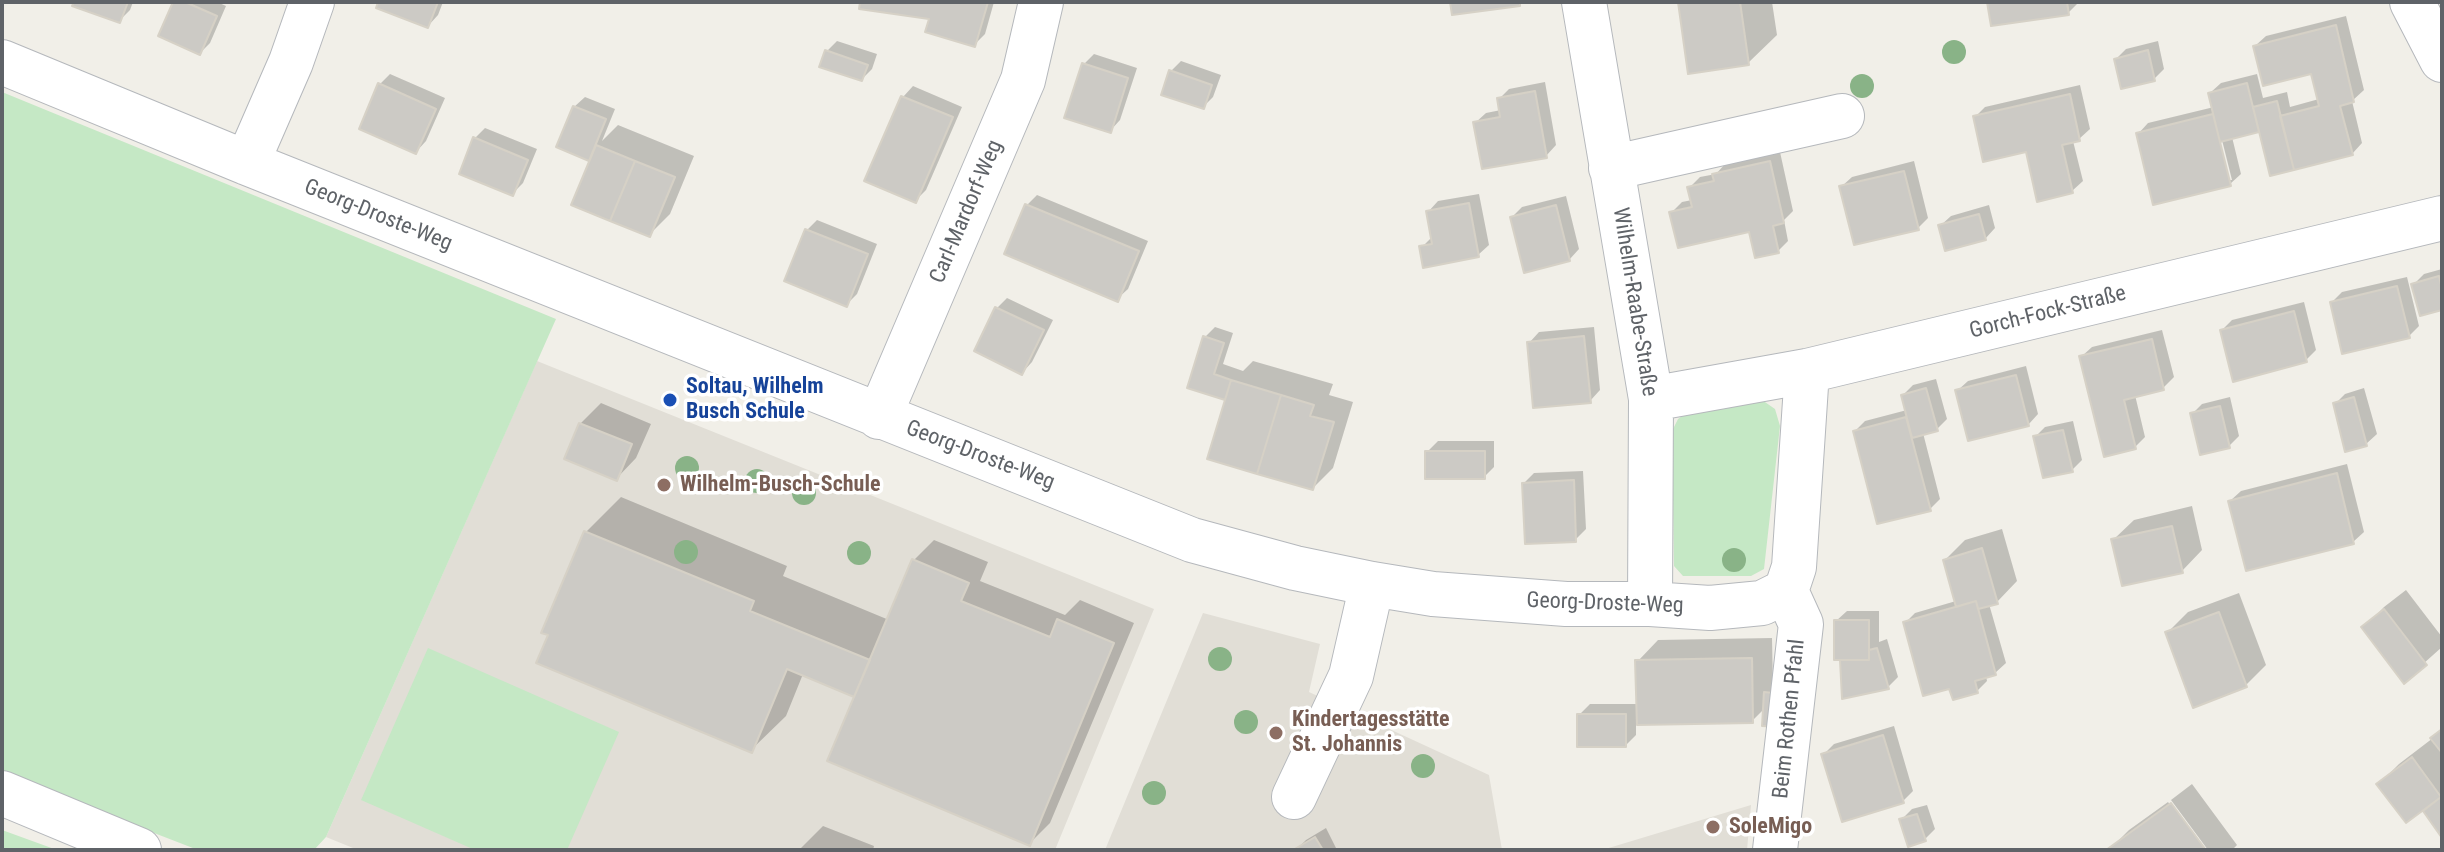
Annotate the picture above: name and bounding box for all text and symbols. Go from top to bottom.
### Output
street label: Carl-Mardorf-Weg [925,137,1009,287]
street label: Georg-Droste-Weg [300,174,456,258]
street label: Wilhelm-Raabe-Straße [1606,206,1662,398]
street label: Gorch-Fock-Straße [1967,281,2129,345]
place label: Soltau, Wilhelm Busch Schule [686,374,824,426]
marker: Soltau, Wilhelm Busch Schule [661,391,679,409]
street label: Georg-Droste-Weg [902,416,1058,496]
place label: Wilhelm-Busch-Schule [680,472,880,498]
marker: Wilhelm-Busch-Schule [655,476,673,494]
street label: Georg-Droste-Weg [1526,588,1684,620]
street label: Beim Rothen Pfahl [1768,638,1812,800]
place label: Kindertagesstätte St. Johannis [1292,707,1450,758]
marker: Kindertagesstätte St. Johannis [1267,724,1285,742]
place label: SoleMigo [1729,814,1812,840]
marker: SoleMigo [1704,818,1722,836]

